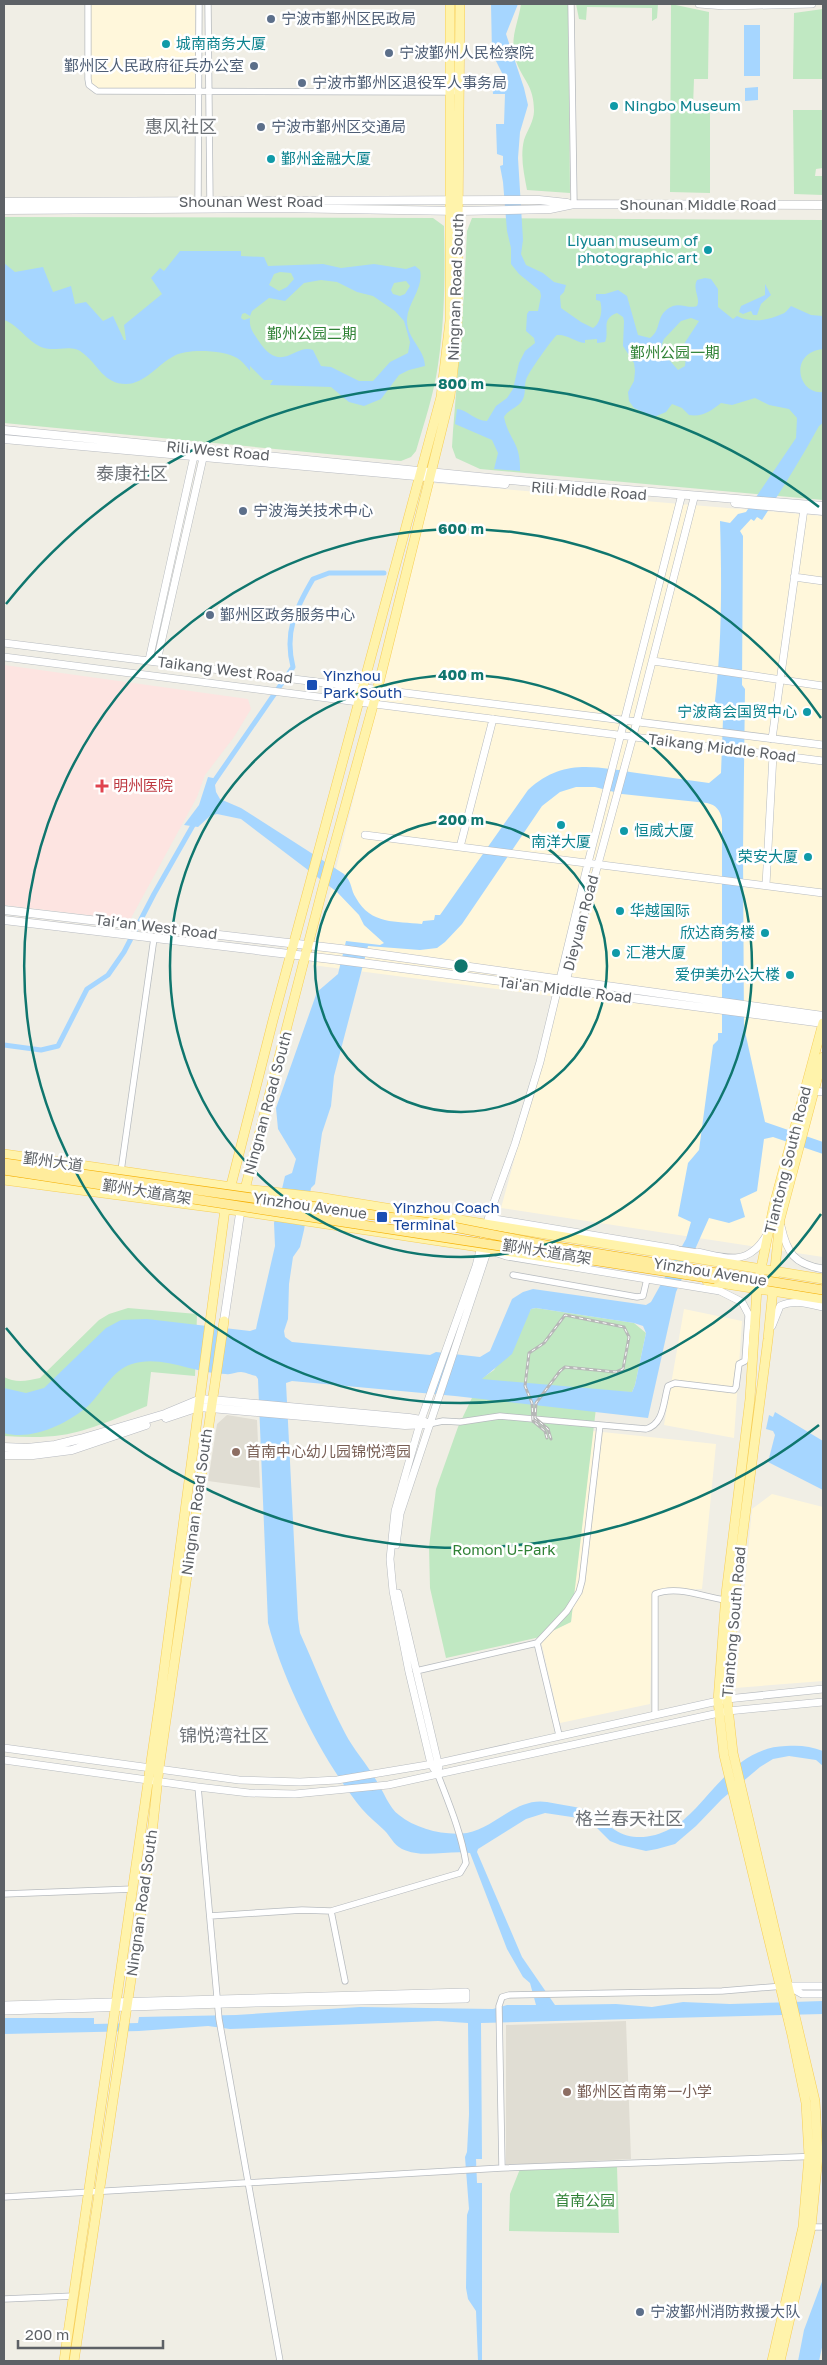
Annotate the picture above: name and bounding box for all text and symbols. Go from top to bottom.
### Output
place label: 宁波市鄞州区民政局 [281,9,416,27]
marker: 宁波市鄞州区民政局 [265,13,277,25]
place label: 城南商务大厦 [176,34,266,52]
marker: 城南商务大厦 [160,38,172,50]
place label: 宁波鄞州人民检察院 [399,43,534,61]
marker: 宁波鄞州人民检察院 [383,47,395,59]
place label: 鄞州区人民政府征兵办公室 [64,56,244,74]
marker: 鄞州区人民政府征兵办公室 [248,60,260,72]
place label: 宁波市鄞州区退役军人事务局 [312,73,507,91]
marker: 宁波市鄞州区退役军人事务局 [296,77,308,89]
place label: Ningbo Museum [624,96,741,114]
marker: Ningbo Museum [608,100,620,112]
district label: 惠风社区 [145,115,217,137]
place label: 宁波市鄞州区交通局 [271,117,406,135]
marker: 宁波市鄞州区交通局 [255,121,267,133]
place label: 鄞州金融大厦 [281,149,371,167]
marker: 鄞州金融大厦 [265,153,277,165]
street label: Shounan West Road [179,192,323,210]
street label: Shounan Middle Road [620,195,776,213]
street label: Ningnan Road South [443,213,467,361]
place label: Liyuan museum of photographic art [567,231,699,266]
marker: Liyuan museum of photographic art [702,244,714,256]
park label: 鄞州公园二期 [267,324,357,342]
park label: 鄞州公园一期 [630,343,720,361]
text: 800 m [438,374,484,392]
street label: Rili West Road [166,437,271,463]
district label: 泰康社区 [96,462,168,484]
street label: Rili Middle Road [531,477,648,503]
place label: 宁波海关技术中心 [253,501,373,519]
marker: 宁波海关技术中心 [237,505,249,517]
text: 600 m [438,519,484,537]
place label: 鄞州区政务服务中心 [220,605,355,623]
marker: 鄞州区政务服务中心 [204,609,216,621]
street label: Taikang West Road [156,652,294,686]
text: 400 m [438,665,484,683]
place label: Yinzhou Park South [323,666,402,701]
marker: Yinzhou Park South [305,678,319,692]
place label: 宁波商会国贸中心 [677,702,797,720]
marker: 宁波商会国贸中心 [801,706,813,718]
street label: Taikang Middle Road [647,729,797,765]
place label: 明州医院 [113,776,173,794]
marker: 明州医院 [95,779,109,793]
text: 200 m [438,810,484,828]
marker: 南洋大厦 [555,819,567,831]
place label: 恒威大厦 [634,821,694,839]
marker: 恒威大厦 [618,825,630,837]
place label: 南洋大厦 [531,832,591,850]
place label: 荣安大厦 [738,847,798,865]
marker: 荣安大厦 [802,851,814,863]
street label: Dieyuan Road [559,873,601,973]
place label: 华越国际 [630,901,690,919]
marker: 华越国际 [614,905,626,917]
street label: Tai‘an West Road [94,910,218,942]
place label: 欣达商务楼 [680,923,755,941]
marker: 欣达商务楼 [759,927,771,939]
place label: 汇港大厦 [626,943,686,961]
marker: 汇港大厦 [610,947,622,959]
centre of rings [452,957,470,975]
place label: 爱伊美办公大楼 [675,965,780,983]
marker: 爱伊美办公大楼 [784,969,796,981]
street label: Tai'an Middle Road [497,972,633,1006]
street label: Ningnan Road South [239,1029,295,1177]
street label: Tiantong South Road [760,1084,814,1235]
street label: 鄞州大道 [22,1148,84,1174]
street label: 鄞州大道高架 [101,1175,193,1207]
street label: Yinzhou Avenue [252,1188,368,1222]
place label: Yinzhou Coach Terminal [393,1198,500,1233]
marker: Yinzhou Coach Terminal [375,1210,389,1224]
street label: 鄞州大道高架 [501,1235,593,1267]
street label: Yinzhou Avenue [652,1253,768,1289]
street label: Ningnan Road South [177,1427,215,1576]
place label: 首南中心幼儿园锦悦湾园 [246,1442,411,1460]
marker: 首南中心幼儿园锦悦湾园 [230,1446,242,1458]
park label: Romon U-Park [452,1540,556,1558]
street label: Tiantong South Road [717,1546,749,1698]
district label: 锦悦湾社区 [179,1724,269,1746]
district label: 格兰春天社区 [575,1807,683,1829]
street label: Ningnan Road South [122,1828,160,1977]
place label: 鄞州区首南第一小学 [577,2082,712,2100]
marker: 鄞州区首南第一小学 [561,2086,573,2098]
park label: 首南公园 [555,2191,615,2209]
place label: 宁波鄞州消防救援大队 [650,2302,800,2320]
marker: 宁波鄞州消防救援大队 [634,2306,646,2318]
scale bar [18,2318,162,2350]
text: 200 m [25,2325,69,2343]

